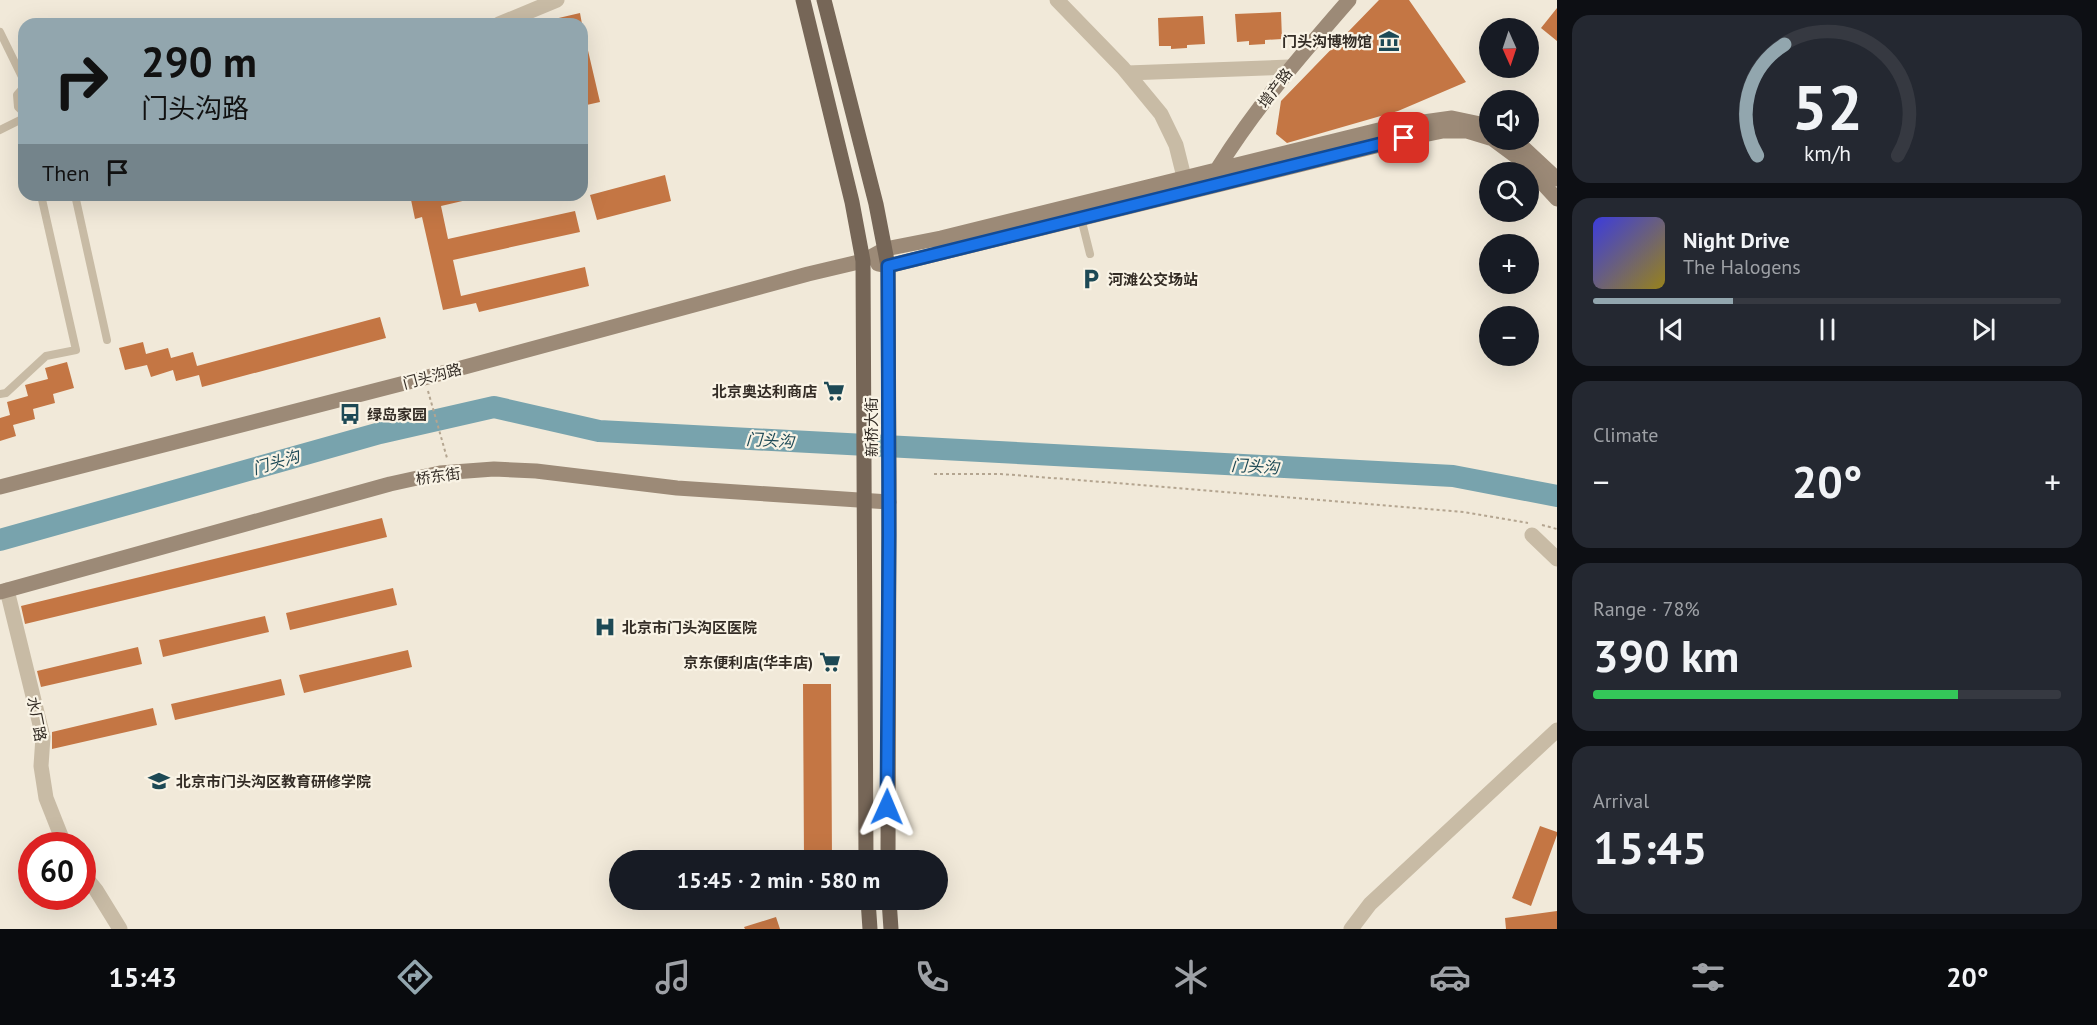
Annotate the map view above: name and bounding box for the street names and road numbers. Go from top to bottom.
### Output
street label: 增产路 [1254,64,1296,112]
street label: 门头沟路 [401,359,463,393]
street label: 新桥大街 [862,397,881,457]
street label: 桥东街 [414,463,462,489]
street label: 水厂路 [23,695,51,743]

